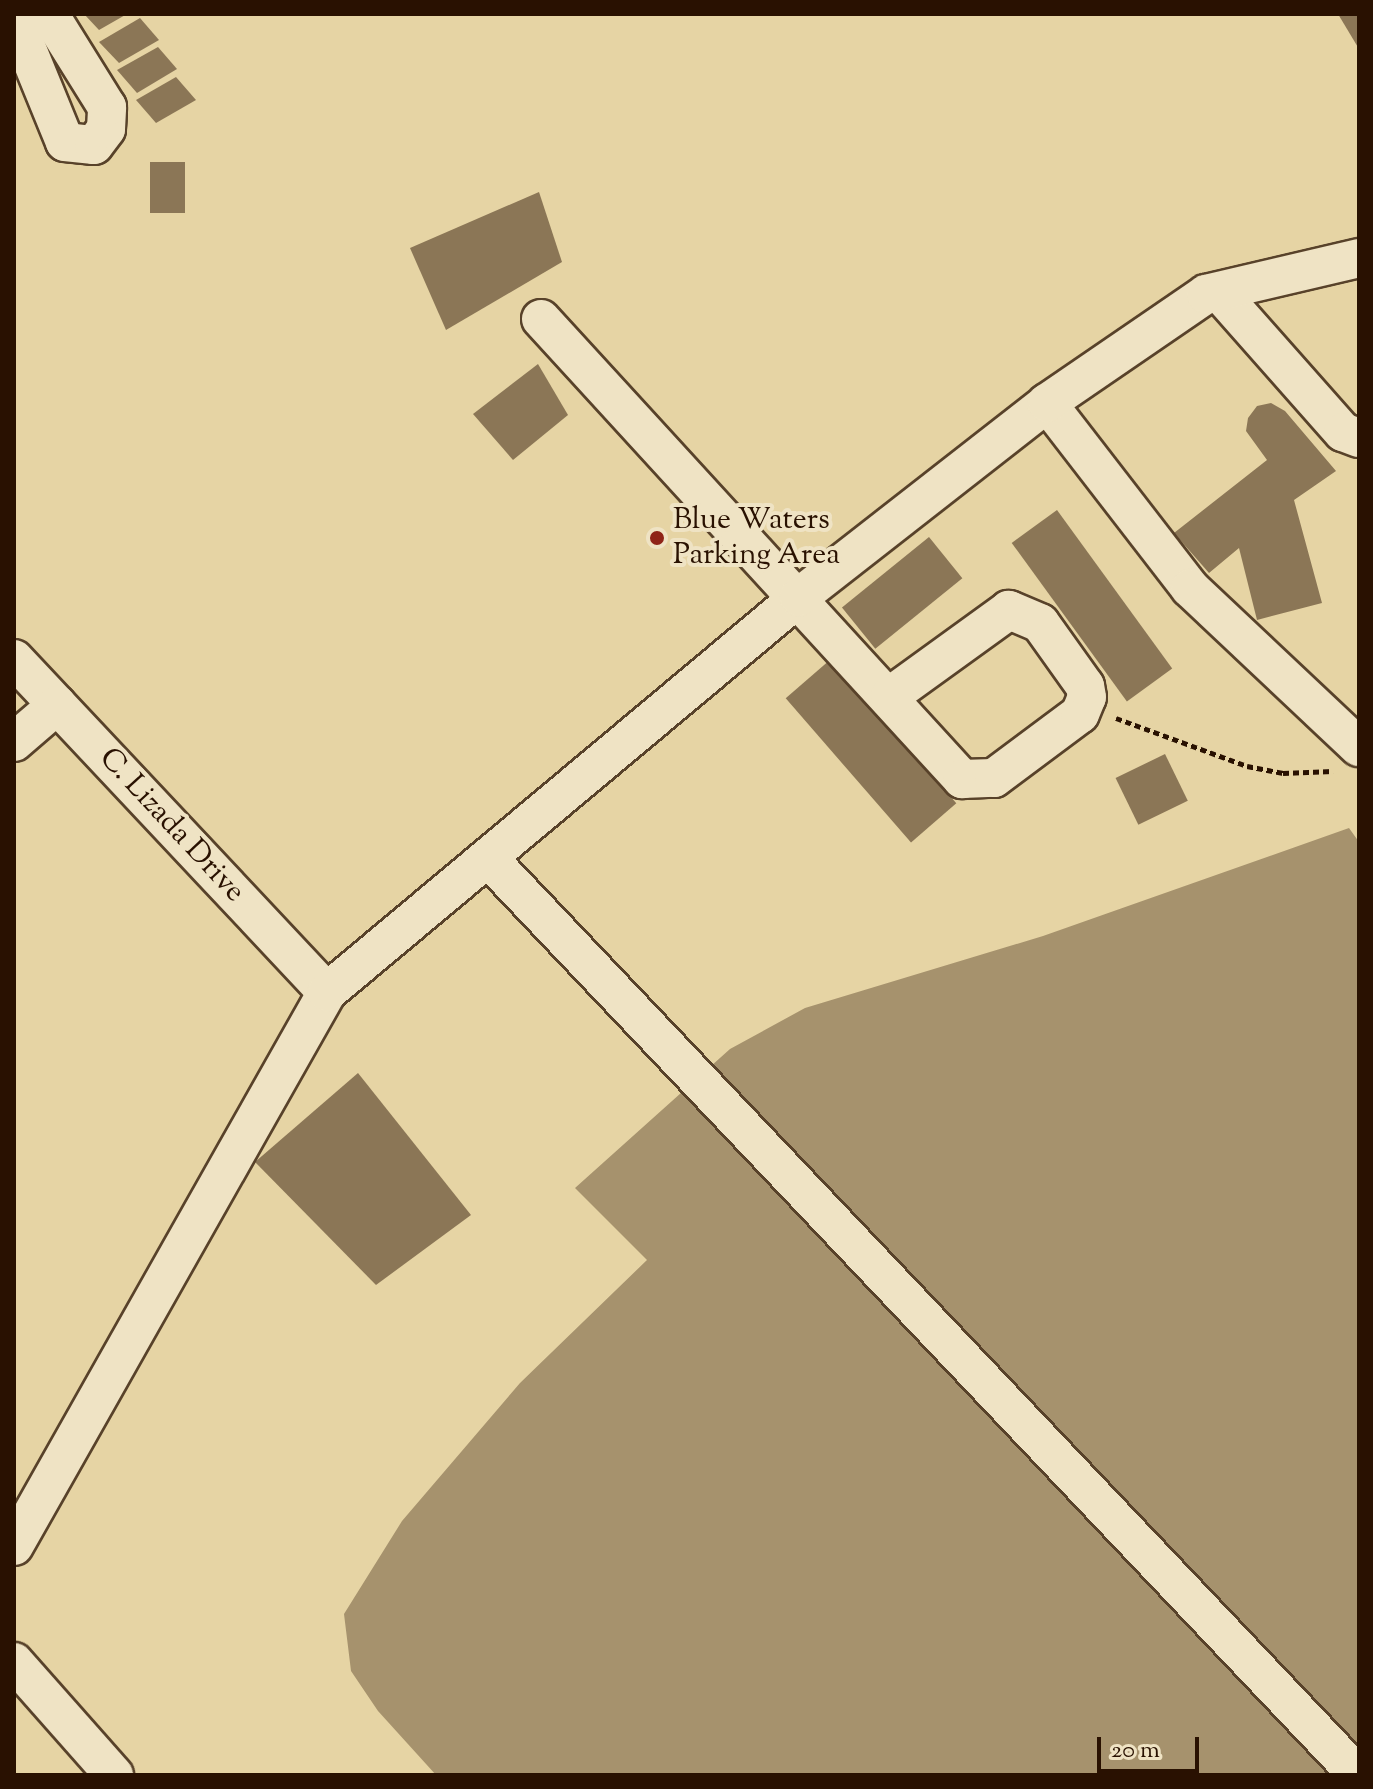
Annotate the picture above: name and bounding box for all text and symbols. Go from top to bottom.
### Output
place label: Blue Waters Parking Area [673,503,840,574]
marker: Blue Waters Parking Area [648,529,666,547]
street label: C. Lizada Drive [90,741,252,911]
scale bar [1101,1721,1203,1771]
text: 20 m [1111,1734,1160,1768]

